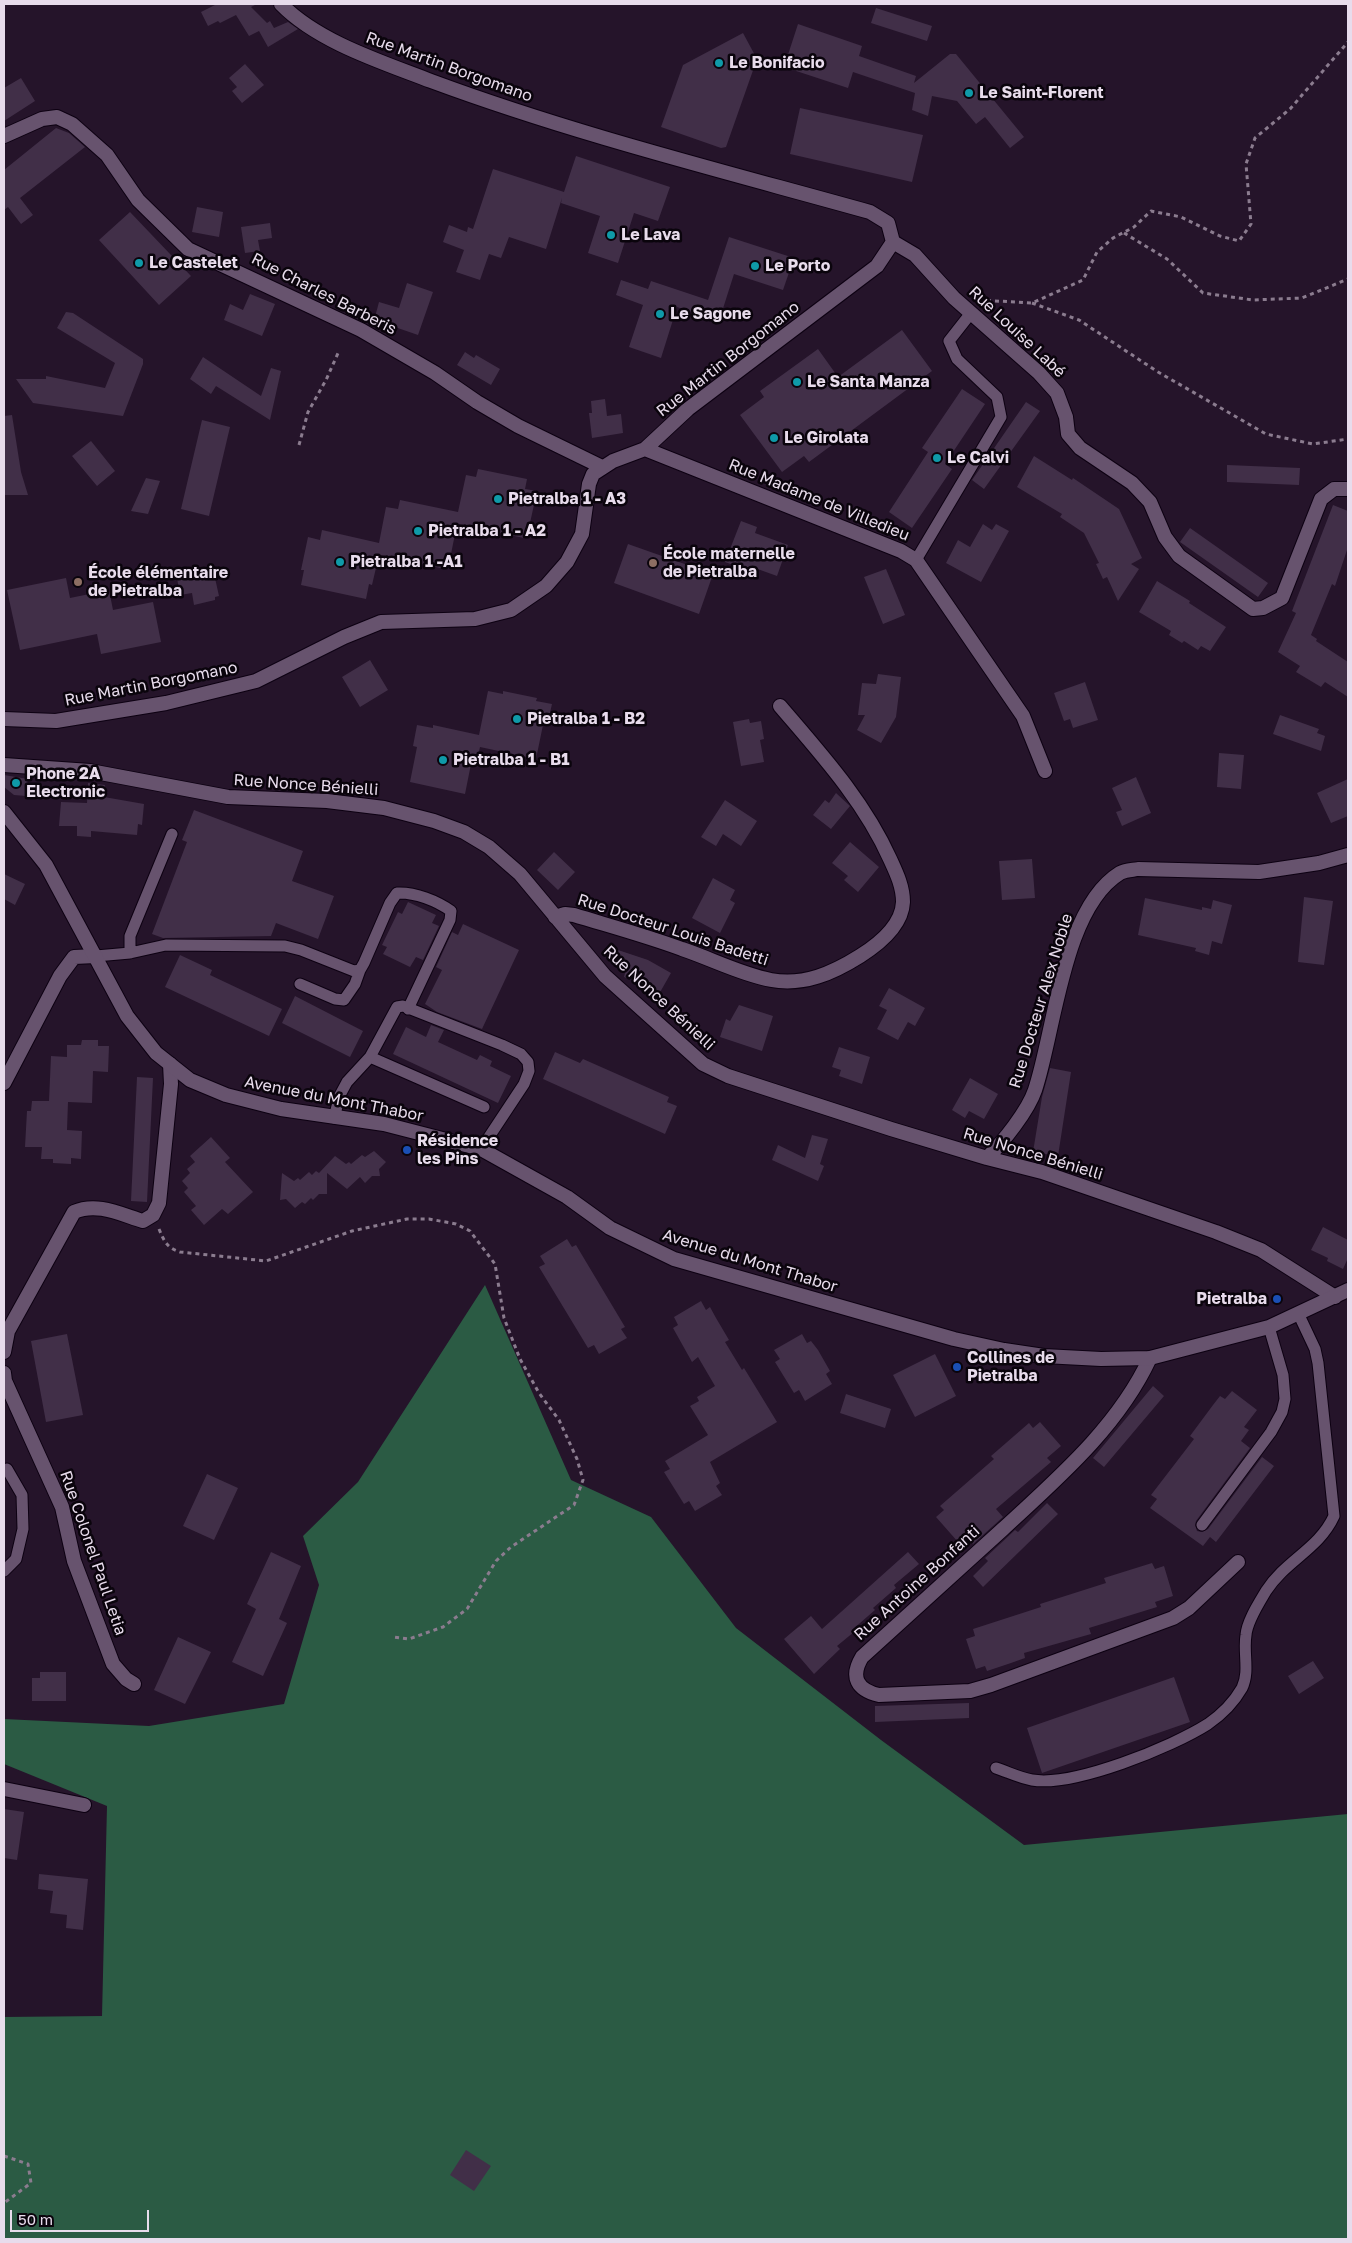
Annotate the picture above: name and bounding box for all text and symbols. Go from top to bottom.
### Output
street label: Rue Martin Borgomano [363,28,535,106]
place label: Le Bonifacio [729,53,824,73]
marker: Le Bonifacio [713,57,725,69]
place label: Le Saint-Florent [979,83,1104,103]
marker: Le Saint-Florent [963,87,975,99]
place label: Le Lava [621,225,680,245]
marker: Le Lava [605,229,617,241]
street label: Rue Charles Barberis [248,249,400,339]
place label: Le Castelet [149,253,238,273]
place label: Le Porto [765,256,830,276]
marker: Le Castelet [133,257,145,269]
marker: Le Porto [749,260,761,272]
street label: Rue Louise Labé [965,282,1069,382]
street label: Rue Martin Borgomano [653,297,803,421]
place label: Le Sagone [670,304,751,324]
marker: Le Sagone [654,308,666,320]
place label: Le Santa Manza [807,372,930,392]
marker: Le Santa Manza [791,376,803,388]
place label: Le Girolata [784,428,869,448]
marker: Le Girolata [768,432,780,444]
place label: Le Calvi [947,448,1009,468]
marker: Le Calvi [931,452,943,464]
street label: Rue Madame de Villedieu [726,455,912,545]
place label: Pietralba 1 - A3 [508,489,626,509]
marker: Pietralba 1 - A3 [492,493,504,505]
place label: Pietralba 1 - A2 [428,521,546,541]
marker: Pietralba 1 - A2 [412,525,424,537]
place label: École maternelle de Pietralba [663,544,795,582]
place label: Pietralba 1 -A1 [350,552,463,572]
marker: Pietralba 1 -A1 [334,556,346,568]
marker: École maternelle de Pietralba [647,557,659,569]
place label: École élémentaire de Pietralba [88,563,228,601]
marker: École élémentaire de Pietralba [72,576,84,588]
street label: Rue Martin Borgomano [63,658,239,710]
place label: Pietralba 1 - B2 [527,709,645,729]
marker: Pietralba 1 - B2 [511,713,523,725]
place label: Pietralba 1 - B1 [453,750,569,770]
marker: Pietralba 1 - B1 [437,754,449,766]
place label: Phone 2A Electronic [26,764,105,802]
street label: Rue Nonce Bénielli [233,770,379,800]
marker: Phone 2A Electronic [10,777,22,789]
street label: Rue Docteur Louis Badetti [575,890,771,970]
street label: Rue Docteur Alex Noble [1005,911,1077,1091]
street label: Rue Nonce Bénielli [599,942,719,1054]
street label: Avenue du Mont Thabor [243,1072,425,1126]
street label: Rue Nonce Bénielli [961,1124,1105,1184]
place label: Résidence les Pins [417,1131,498,1169]
marker: Résidence les Pins [401,1144,413,1156]
street label: Avenue du Mont Thabor [660,1225,840,1297]
place label: Pietralba [1196,1289,1267,1309]
marker: Pietralba [1271,1293,1283,1305]
place label: Collines de Pietralba [967,1348,1054,1386]
marker: Collines de Pietralba [951,1361,963,1373]
street label: Rue Colonel Paul Letia [56,1468,130,1638]
street label: Rue Antoine Bonfanti [850,1522,984,1644]
scale bar [12,2200,151,2232]
text: 50 m [18,2210,53,2228]

